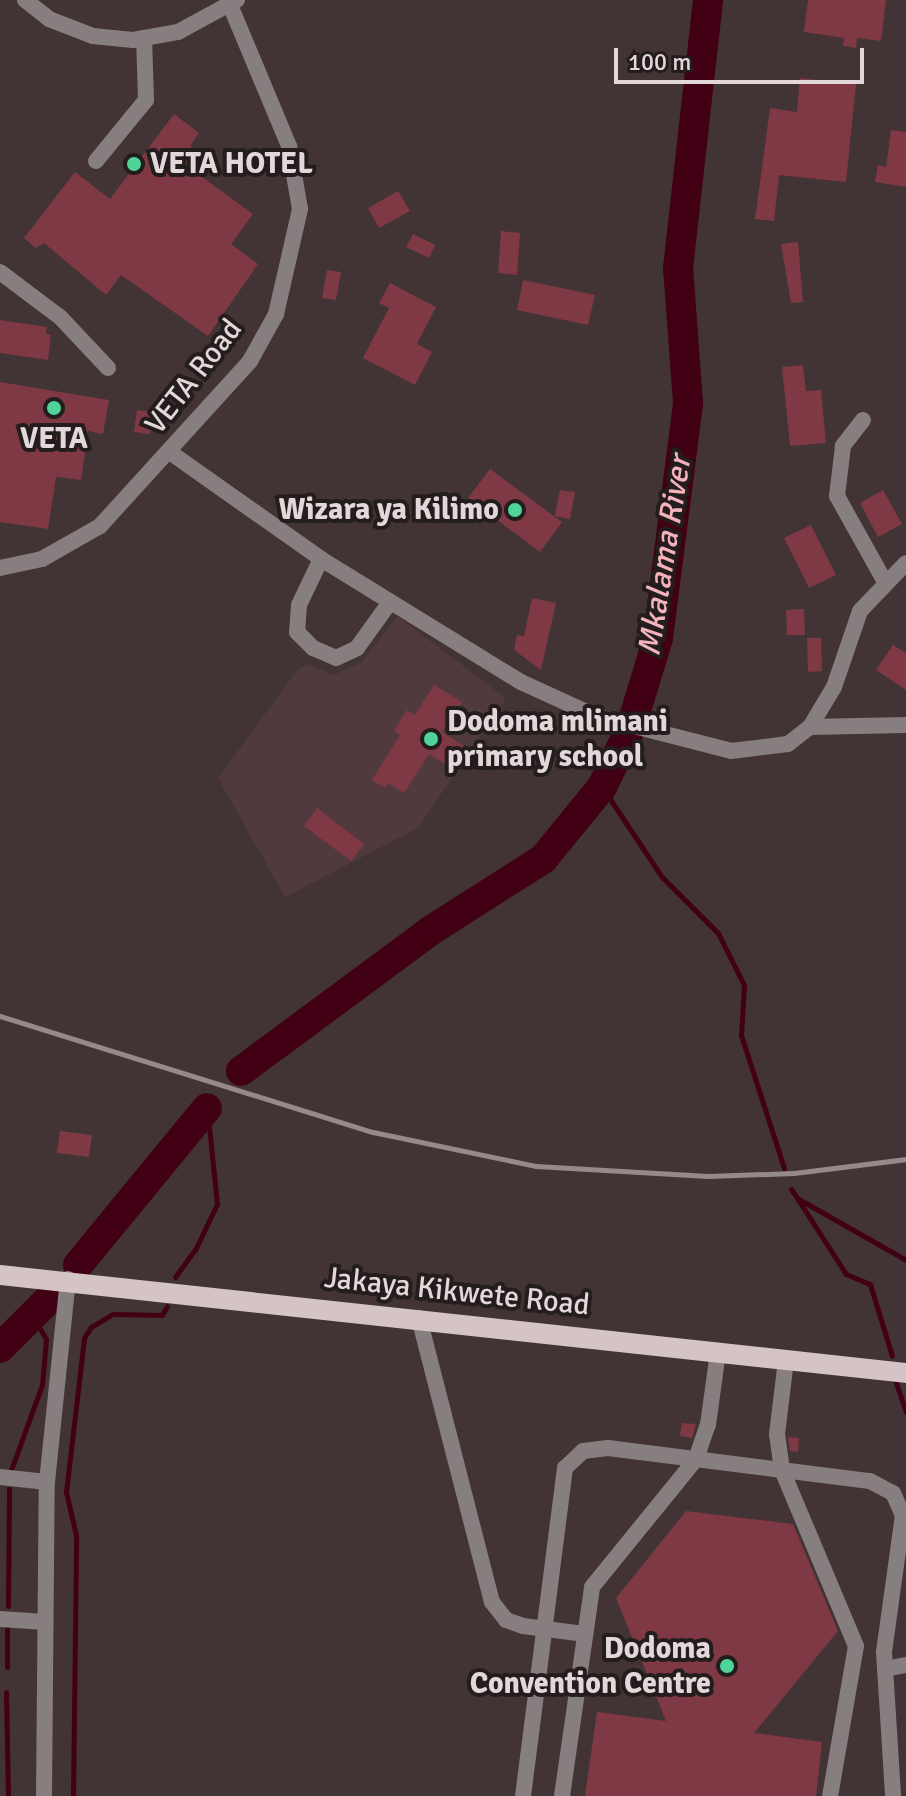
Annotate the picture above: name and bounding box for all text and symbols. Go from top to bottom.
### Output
scale bar [618,32,868,82]
text: 100 m [628,47,691,77]
place label: VETA HOTEL [150,146,313,182]
marker: VETA HOTEL [125,155,143,173]
street label: VETA Road [138,312,250,442]
marker: VETA [45,399,63,417]
place label: VETA [20,421,88,457]
water label: Mkalama River [630,453,700,659]
place label: Wizara ya Kilimo [279,492,499,528]
marker: Wizara ya Kilimo [506,501,524,519]
place label: Dodoma mlimani primary school [447,704,668,774]
marker: Dodoma mlimani primary school [422,730,440,748]
street label: Jakaya Kikwete Road [323,1260,591,1324]
place label: Dodoma Convention Centre [470,1631,711,1702]
marker: Dodoma Convention Centre [718,1657,736,1675]

